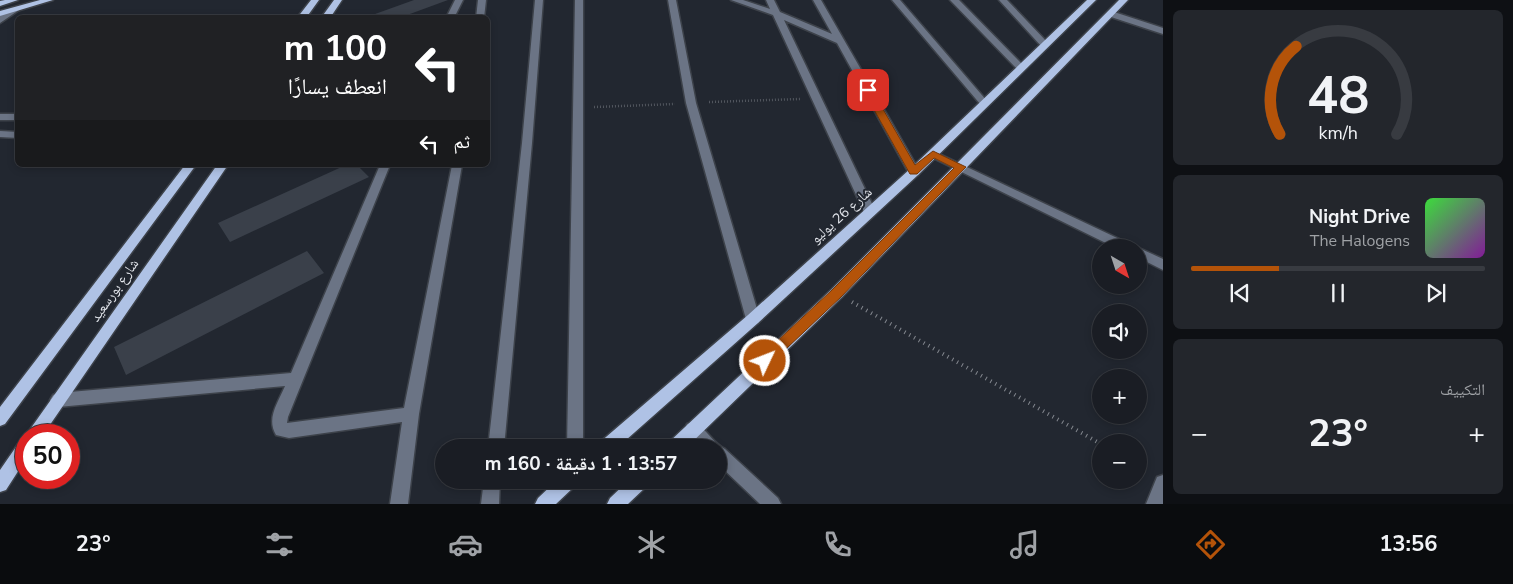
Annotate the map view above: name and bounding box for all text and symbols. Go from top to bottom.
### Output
text: 100 m [284,25,387,72]
icon: left [405,35,470,100]
text: 48 [1307,60,1369,131]
pin [847,69,889,111]
text: انعطف يسارًا [288,72,387,102]
icon: arrive [854,76,882,104]
text: km/h [1318,121,1358,145]
text: ثم [453,129,470,155]
icon: left [415,130,443,158]
street label: شارع 26 يوليو [807,183,876,248]
text: Night Drive [1309,204,1410,230]
text: The Halogens [1310,230,1410,252]
north arrow [1092,239,1148,294]
map controls [1092,239,1147,489]
street label: شارع بورسعيد [86,255,143,326]
icon: previous [1226,279,1254,307]
icon: pause [1324,279,1352,307]
icon: next [1422,279,1450,307]
button: sound [1092,304,1147,359]
position arrow [738,334,790,386]
button: + [1092,369,1147,424]
text: التكييف [1440,379,1485,401]
text: 23° [1308,408,1368,459]
text: − [1191,415,1208,453]
text: + [1468,415,1485,453]
speed limit sign: 50 [15,424,80,489]
button: − [1092,434,1147,489]
text: 13:57 · 1 دقيقة · 160 m [485,451,677,477]
icon: filters [262,527,297,562]
icon: car [448,527,483,562]
icon: climate [634,527,669,562]
icon: phone [820,527,855,562]
icon: music [1007,527,1042,562]
icon: directions [1193,527,1228,562]
text: 23° [76,529,110,559]
text: 13:56 [1379,529,1437,559]

